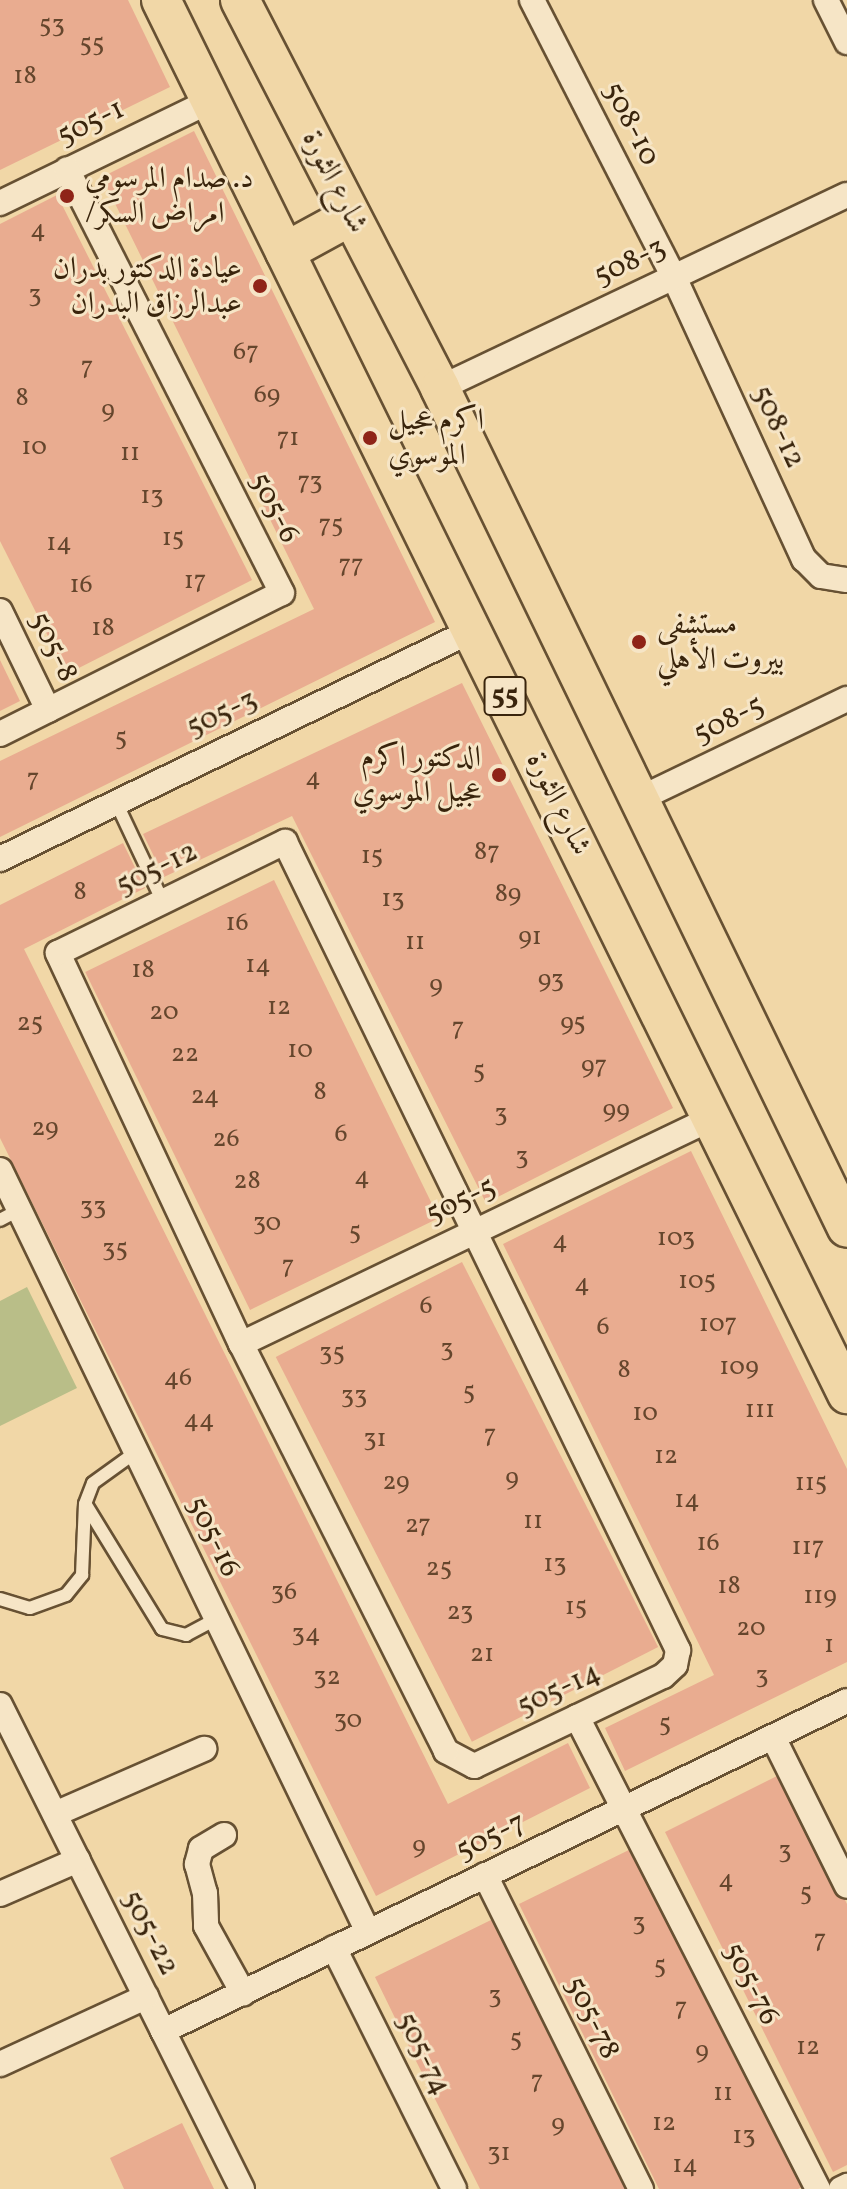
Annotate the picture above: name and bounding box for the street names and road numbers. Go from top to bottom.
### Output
street label: 508-10 [595,76,667,172]
street label: 505-1 [52,91,130,155]
street label: شارع الثورة [293,125,375,239]
street label: 508-3 [588,230,672,294]
street label: 508-12 [743,380,813,474]
street label: 505-6 [241,467,307,549]
street label: 505-8 [21,606,85,688]
road number: 55 [483,672,527,720]
street label: 505-3 [181,682,263,746]
street label: 508-5 [688,688,770,752]
street label: شارع الثورة [518,746,598,862]
street label: 505-12 [110,834,204,904]
street label: 505-5 [420,1169,502,1233]
street label: 505-16 [178,1491,248,1583]
street label: 505-14 [511,1655,607,1725]
street label: 505-7 [450,1805,532,1869]
street label: 505-22 [113,1884,187,1982]
street label: 505-76 [715,1936,787,2032]
street label: 505-78 [557,1971,627,2065]
street label: 505-74 [388,2007,458,2101]

